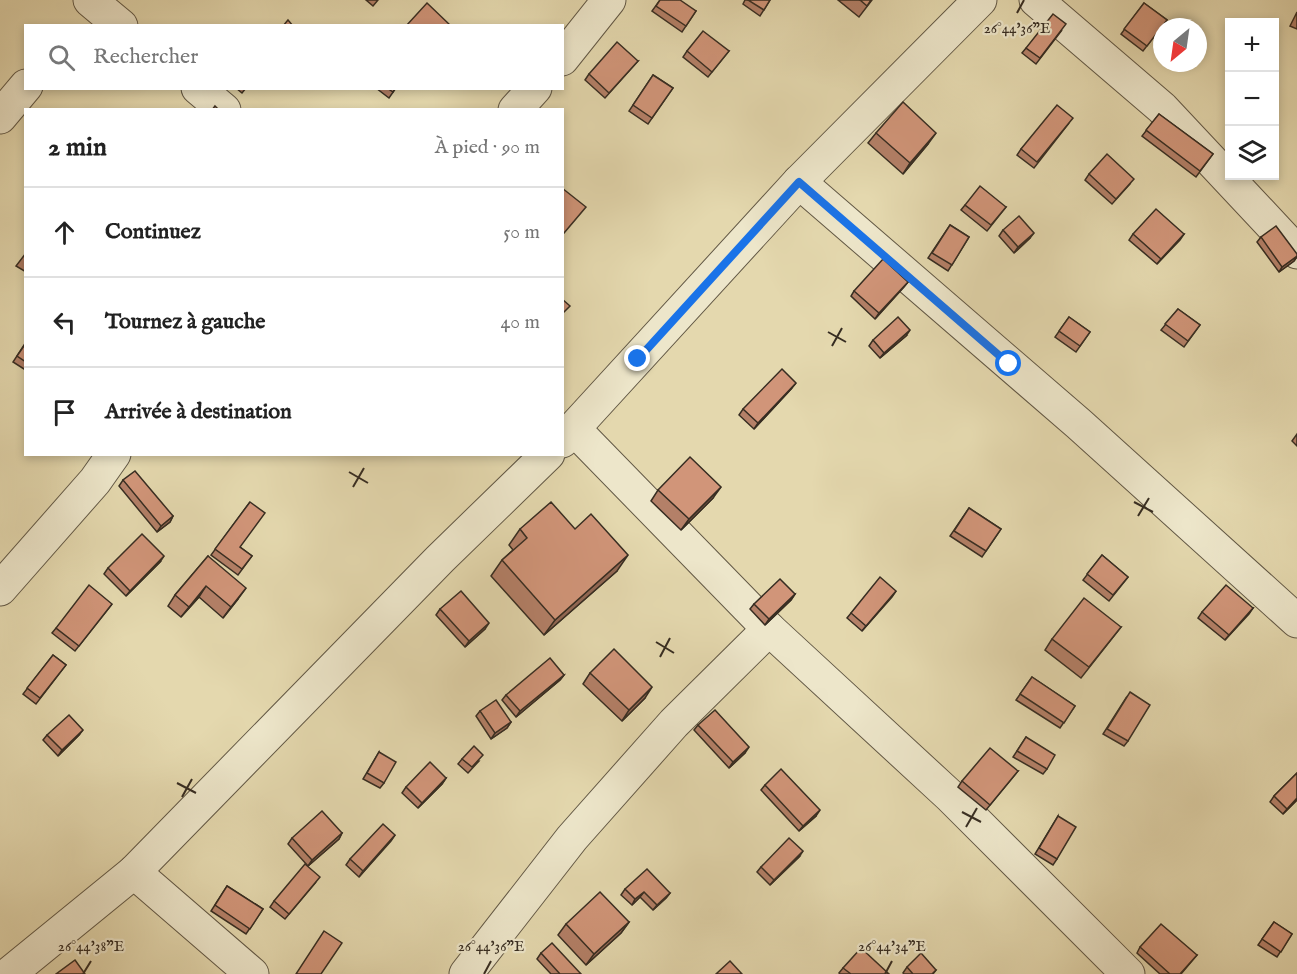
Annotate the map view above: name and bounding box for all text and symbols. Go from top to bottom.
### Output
north arrow [1153,18,1207,72]
map controls [1225,18,1279,180]
button: + [1225,18,1279,72]
text: 26°44'36"E [984,19,1050,38]
search box [24,24,564,90]
icon: search [45,41,78,74]
text: Rechercher [93,43,198,71]
button: − [1225,72,1279,126]
button: layers [1225,126,1279,180]
text: 2 min [48,131,107,164]
text: À pied · 90 m [435,135,540,160]
icon: ahead [48,216,81,249]
text: Continuez [105,218,201,246]
text: 50 m [503,220,540,245]
icon: left [48,306,81,339]
text: Tournez à gauche [105,308,265,336]
text: 40 m [501,310,540,335]
route end [624,345,650,371]
route start [995,350,1021,376]
icon: arrive [48,396,81,429]
text: Arrivée à destination [105,398,292,426]
text: 26°44'38"E [58,937,124,956]
text: 26°44'36"E [458,937,524,956]
text: 26°44'34"E [858,937,926,956]

